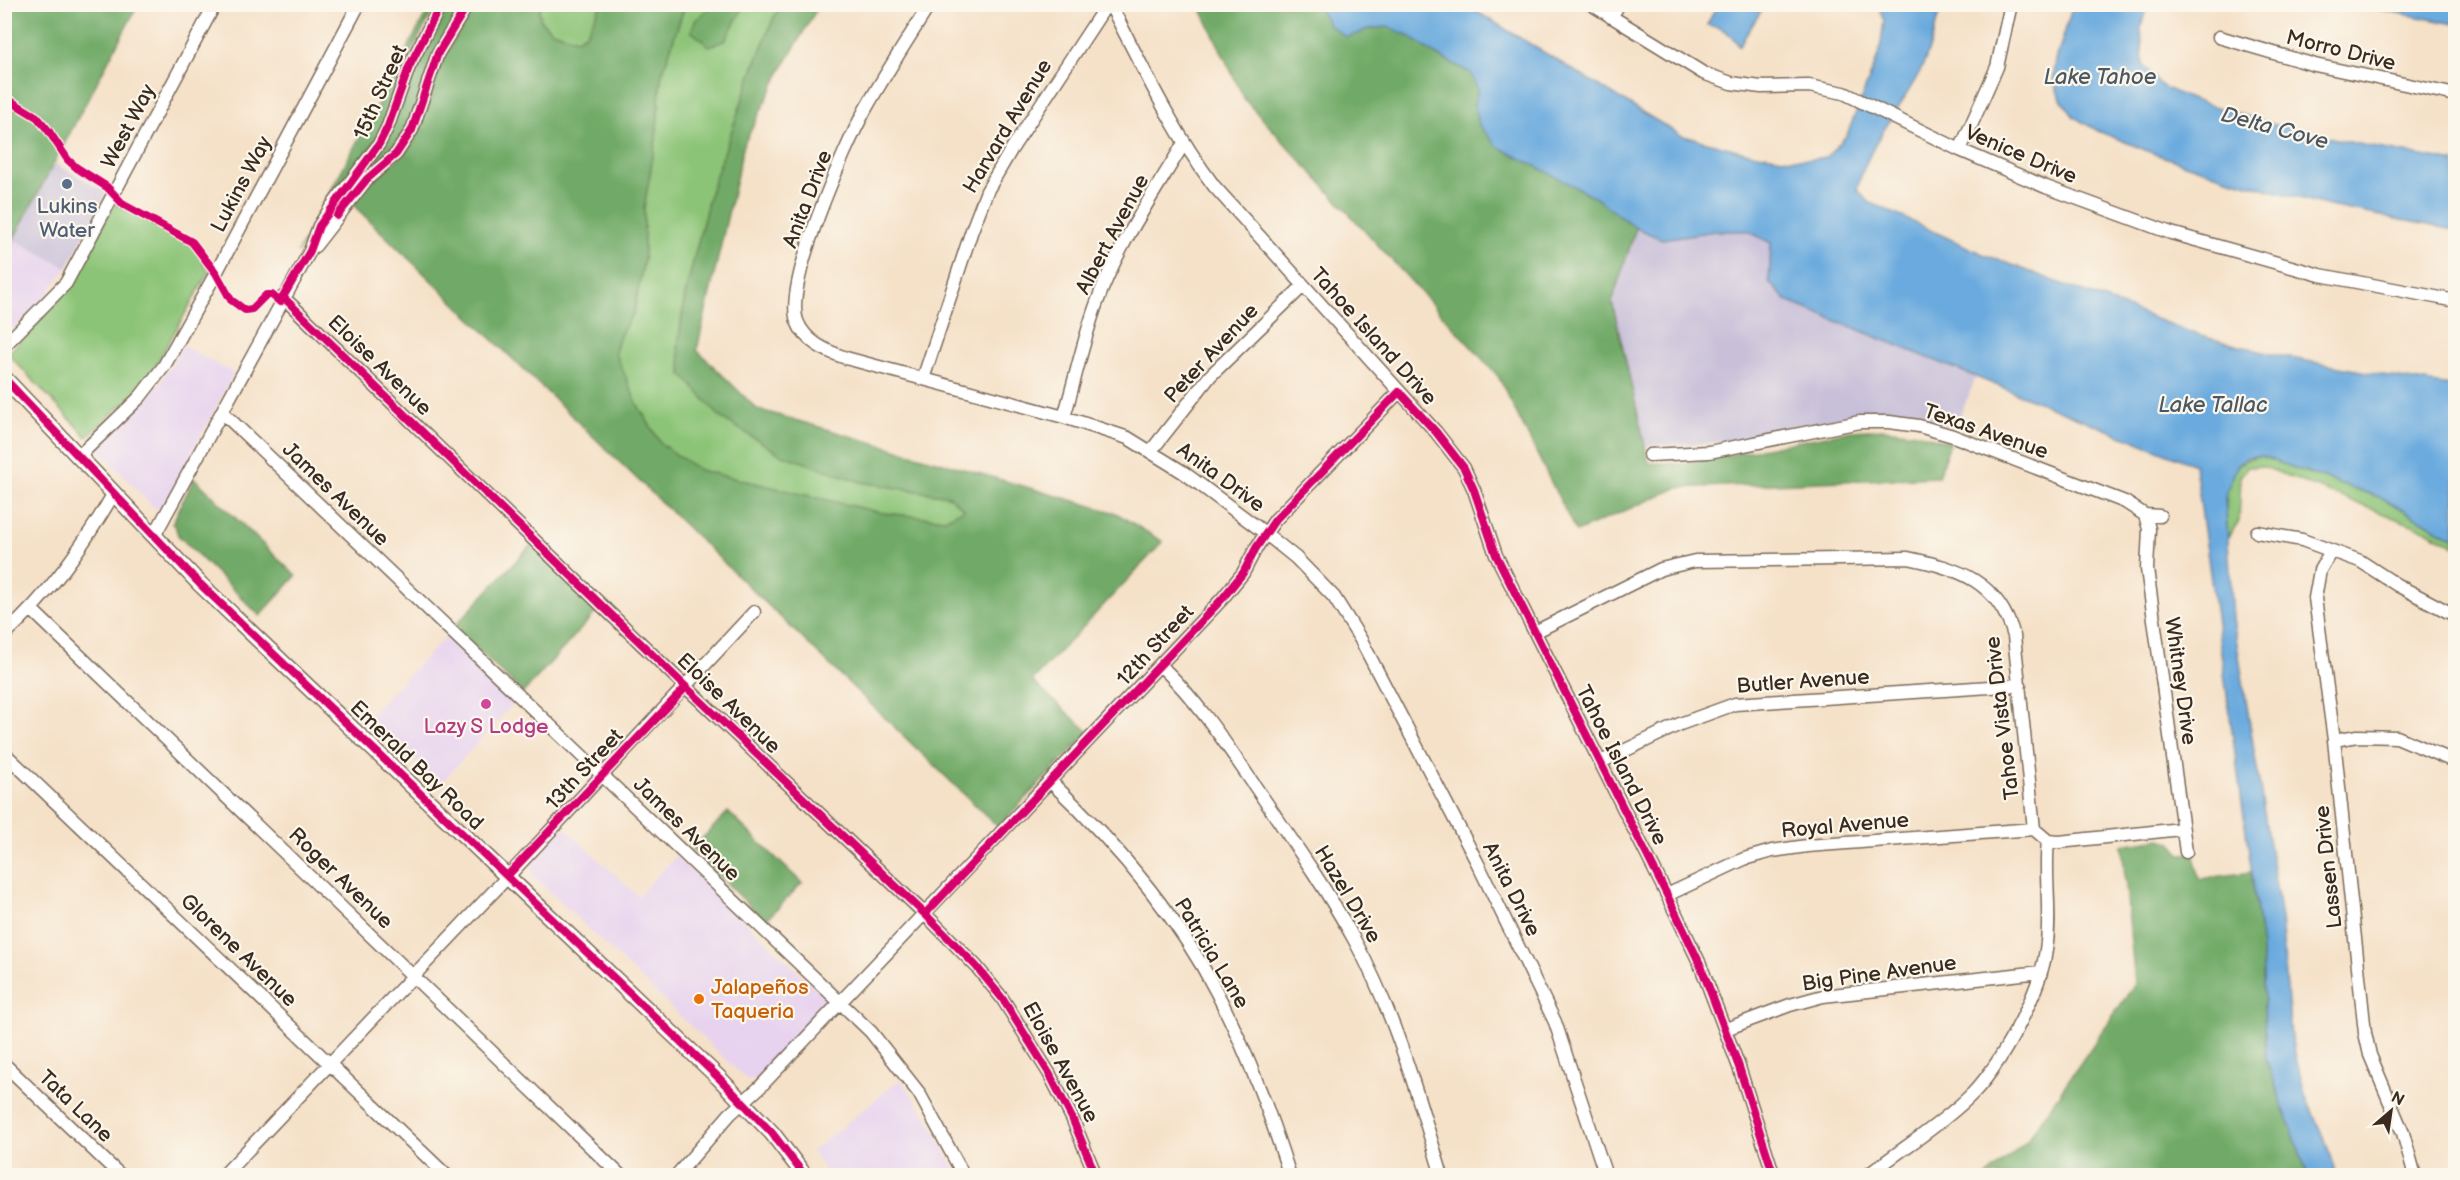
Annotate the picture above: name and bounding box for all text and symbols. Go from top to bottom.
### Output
street label: Morro Drive [2284,25,2398,76]
street label: 15th Street [348,40,413,143]
street label: Harvard Avenue [958,55,1057,198]
water label: Lake Tahoe [2044,64,2157,91]
street label: West Way [96,80,161,172]
water label: Delta Cove [2218,101,2331,156]
street label: Venice Drive [1961,120,2081,189]
street label: Lukins Way [206,131,277,237]
street label: Anita Drive [777,147,837,251]
street label: Albert Avenue [1070,170,1155,298]
marker: Lukins Water [60,177,74,191]
place label: Lukins Water [36,194,98,243]
street label: Tahoe Island Drive [1305,262,1442,410]
street label: Peter Avenue [1159,298,1264,408]
street label: Eloise Avenue [323,310,437,421]
water label: Lake Tallac [2158,392,2268,419]
street label: Texas Avenue [1920,398,2051,464]
street label: James Avenue [277,437,394,552]
street label: Anita Drive [1172,437,1269,518]
street label: 12th Street [1112,599,1199,691]
street label: Whitney Drive [2159,616,2202,746]
street label: Tahoe Vista Drive [1980,635,2025,801]
street label: Eloise Avenue [672,648,786,759]
street label: Butler Avenue [1736,664,1870,699]
street label: Tahoe Island Drive [1570,681,1673,849]
street label: Emerald Bay Road [345,695,489,835]
marker: Lazy S Lodge [479,697,493,711]
place label: Lazy S Lodge [423,714,549,739]
street label: 13th Street [540,723,629,815]
street label: James Avenue [628,772,745,887]
street label: Lassen Drive [2310,804,2347,930]
street label: Royal Avenue [1780,807,1910,844]
street label: Roger Avenue [283,822,398,934]
street label: Anita Drive [1477,838,1546,940]
street label: Hazel Drive [1309,841,1386,947]
street label: Glorene Avenue [175,888,302,1012]
street label: Patricia Lane [1169,893,1254,1013]
street label: Big Pine Avenue [1800,950,1958,997]
place label: Jalapeños Taqueria [711,975,809,1024]
marker: Jalapeños Taqueria [692,992,706,1006]
street label: Eloise Avenue [1017,997,1104,1127]
street label: Tata Lane [33,1065,118,1148]
north arrow [2361,1081,2421,1141]
text: N [2388,1088,2407,1110]

